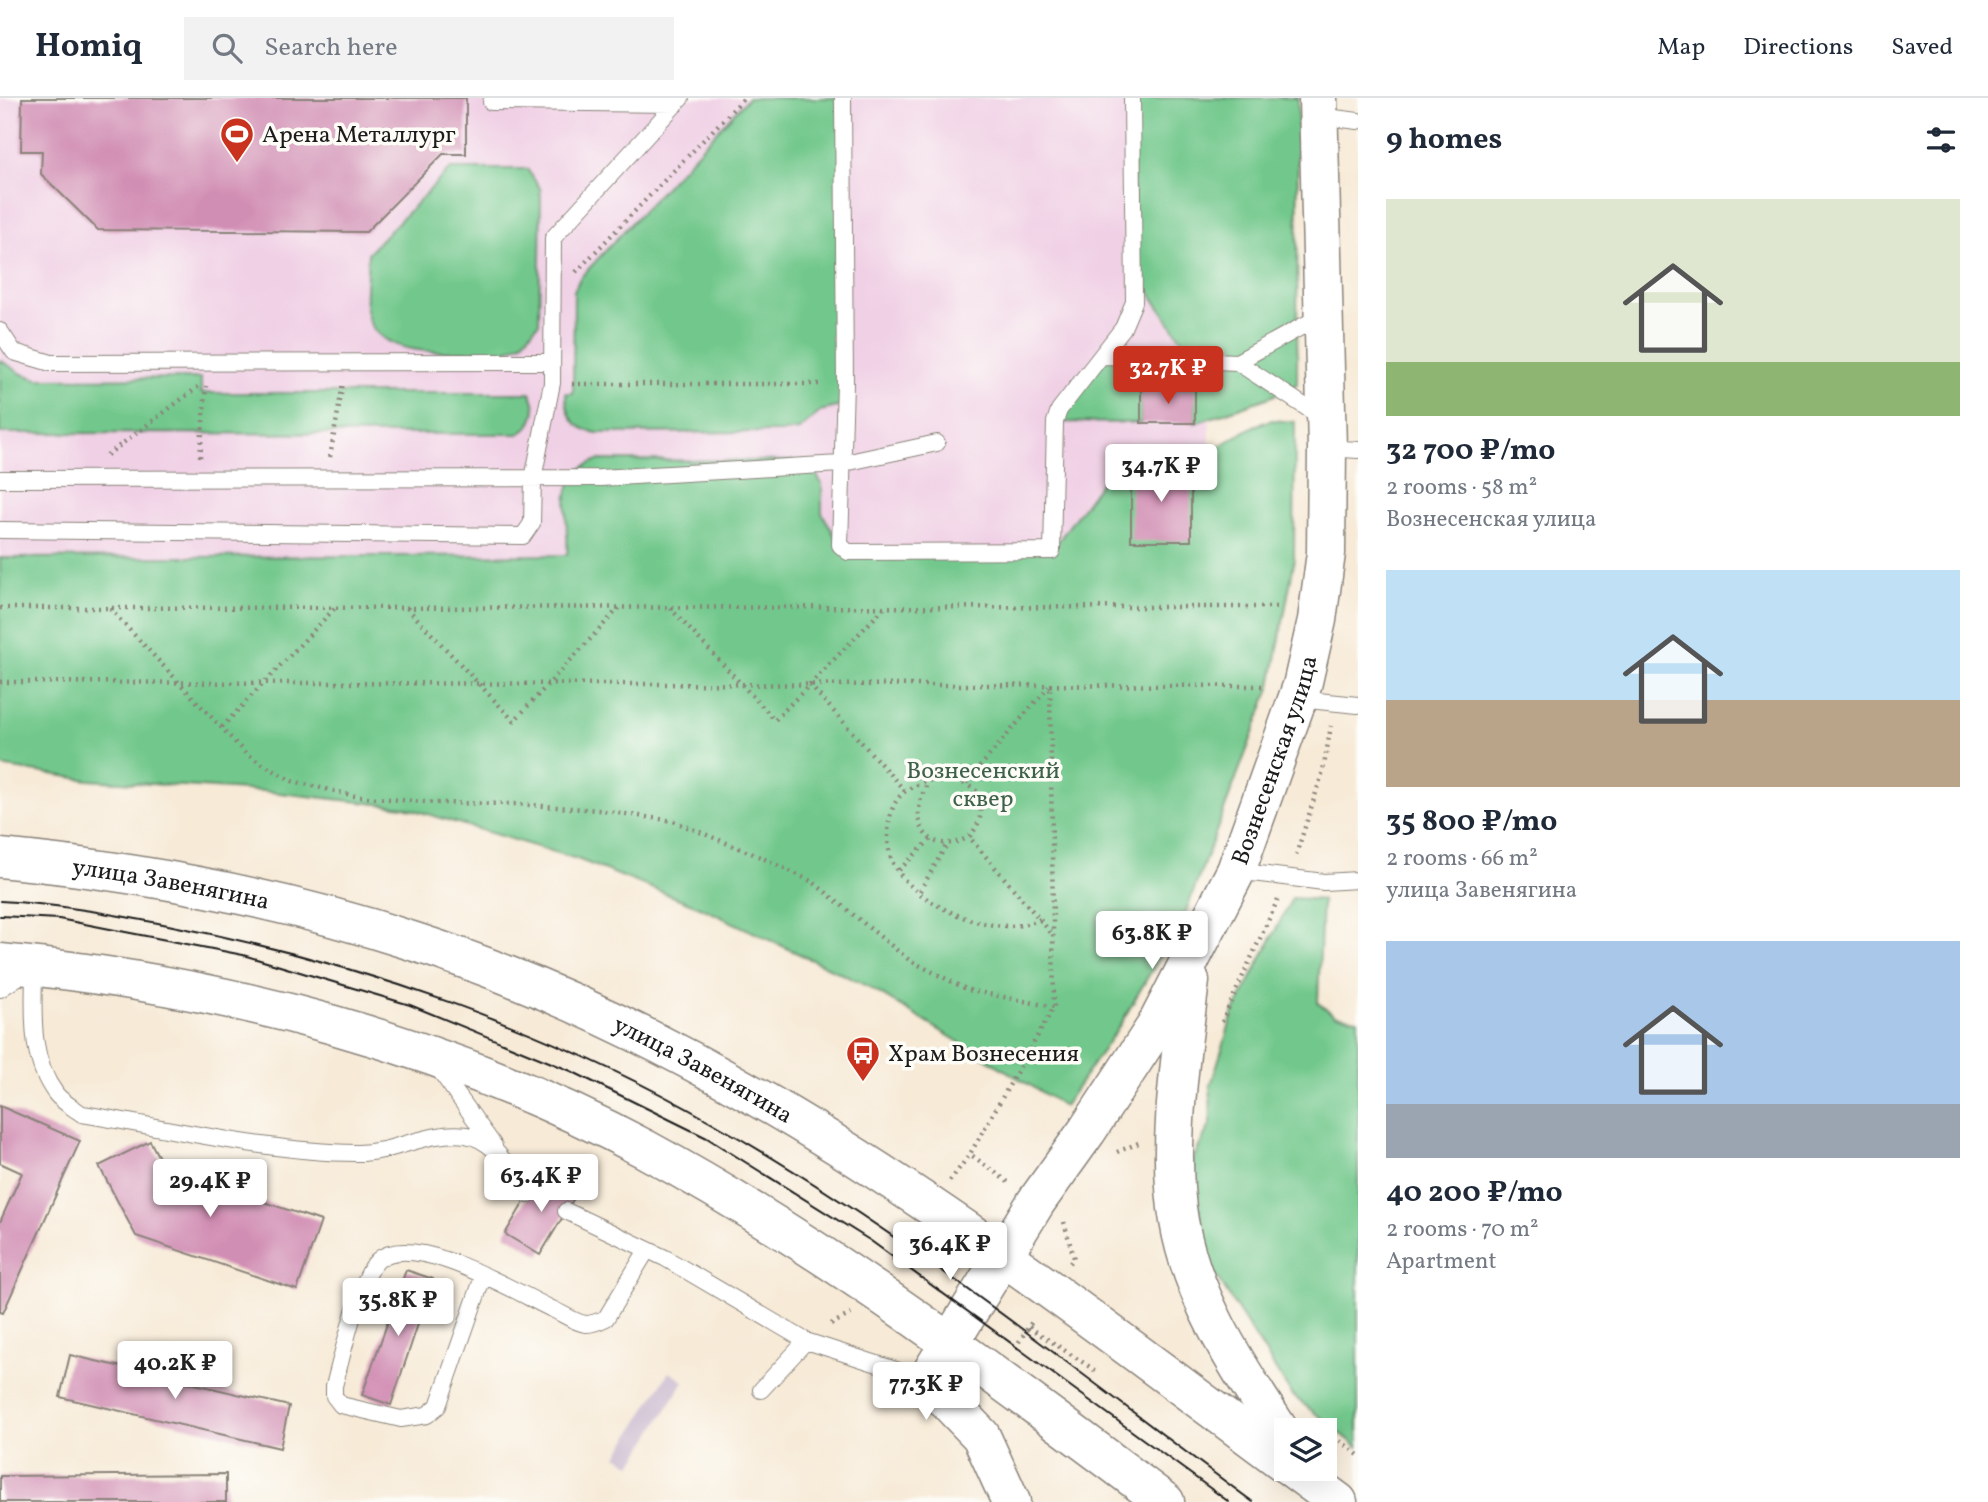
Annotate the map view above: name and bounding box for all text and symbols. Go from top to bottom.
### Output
search box [184,17,674,80]
text: Homiq [35,25,142,71]
icon: search [208,29,246,67]
text: Search here [264,30,397,66]
text: Map [1657,31,1705,65]
text: Directions [1743,31,1853,65]
text: Saved [1891,31,1953,65]
sports icon: Арена Металлург [218,115,256,164]
place label: Арена Металлург [262,119,456,153]
text: 9 homes [1386,119,1502,161]
icon: filters [1922,121,1960,159]
icon: home [1610,245,1736,371]
pin: 32.7K ₽ [1103,346,1233,406]
text: 32.7K ₽ [1129,353,1207,385]
text: 32 700 ₽/mo [1386,430,1555,472]
pin: 34.7K ₽ [1096,444,1226,504]
text: 34.7K ₽ [1121,451,1201,483]
text: 2 rooms · 58 m² [1386,472,1537,504]
text: Вознесенская улица [1386,504,1597,536]
icon: home [1610,616,1736,742]
street label: Вознесенская улица [1224,652,1327,870]
park label: Вознесенский cквер [906,755,1060,817]
text: 35 800 ₽/mo [1386,801,1557,843]
text: 2 rooms · 66 m² [1386,843,1538,875]
street label: улица Завенягина [70,851,273,920]
text: улица Завенягина [1386,875,1577,907]
pin: 63.8K ₽ [1087,912,1217,971]
text: 63.8K ₽ [1112,918,1192,950]
icon: home [1610,987,1736,1113]
street label: улица Завенягина [607,1009,799,1133]
bus stop icon: Храм Вознесения [844,1034,882,1083]
place label: Храм Вознесения [888,1038,1079,1072]
pin: 63.4K ₽ [476,1154,606,1214]
pin: 29.4K ₽ [145,1160,275,1219]
text: 63.4K ₽ [500,1161,582,1193]
text: 29.4K ₽ [169,1166,251,1198]
text: 40 200 ₽/mo [1386,1172,1563,1214]
text: 2 rooms · 70 m² [1386,1214,1539,1246]
pin: 36.4K ₽ [885,1222,1015,1282]
text: 36.4K ₽ [909,1229,991,1261]
text: Apartment [1386,1246,1497,1278]
pin: 35.8K ₽ [333,1278,463,1338]
text: 35.8K ₽ [359,1285,437,1317]
pin: 40.2K ₽ [110,1342,240,1401]
text: 40.2K ₽ [133,1348,217,1380]
pin: 77.3K ₽ [861,1362,991,1422]
text: 77.3K ₽ [889,1369,963,1401]
map controls [1274,1418,1337,1481]
button: layers [1274,1418,1337,1481]

